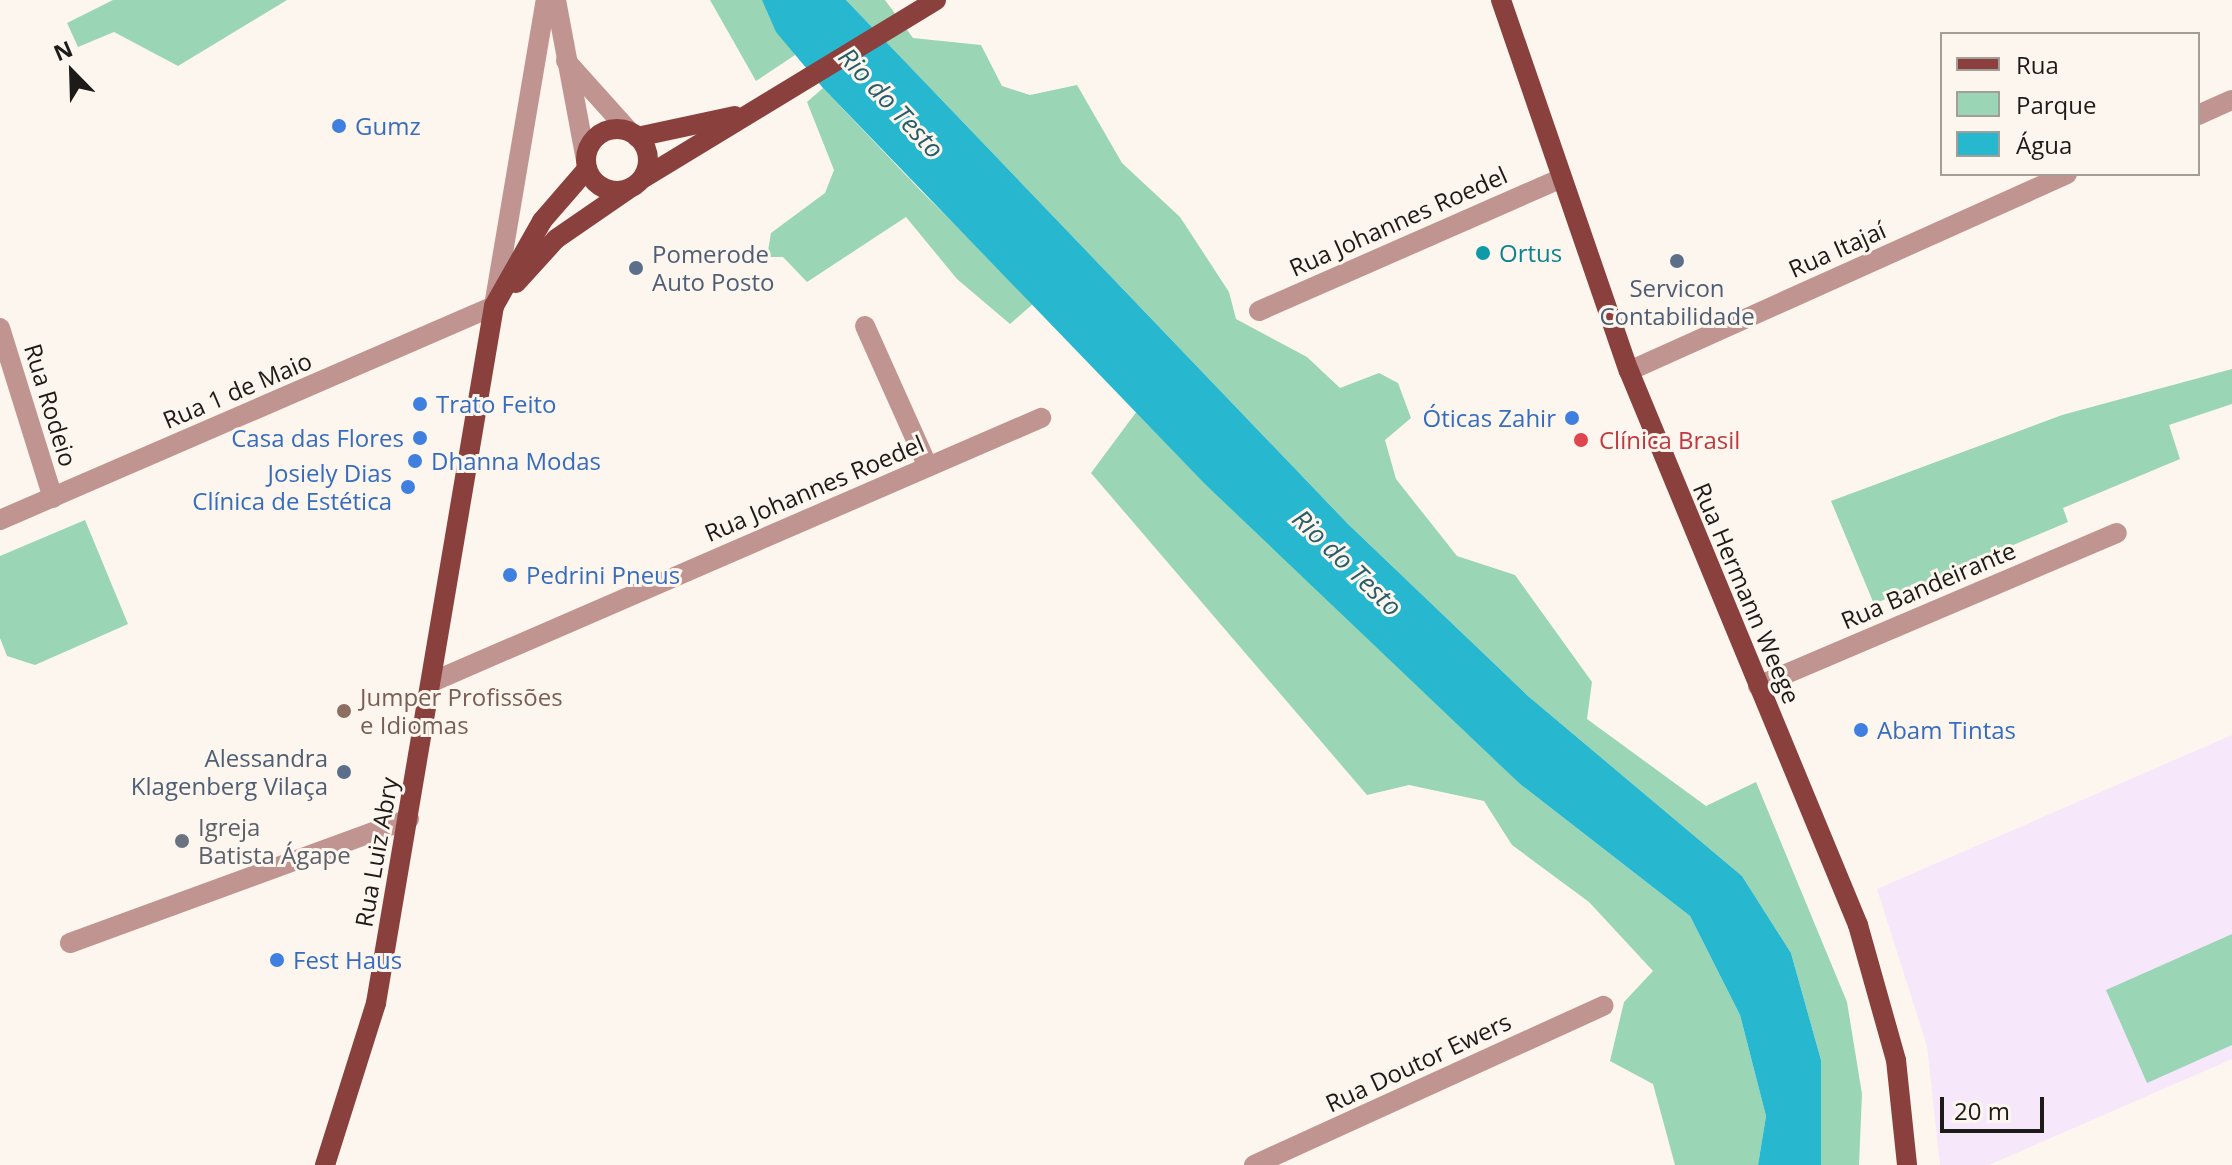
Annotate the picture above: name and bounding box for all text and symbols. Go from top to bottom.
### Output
north arrow [32,32,112,112]
legend [1940,32,2200,176]
text: N [49,33,77,67]
water label: Rio do Testo [832,41,950,165]
text: Rua [2016,48,2059,81]
text: Parque [2016,88,2096,121]
place label: Gumz [355,112,421,140]
marker: Gumz [330,117,348,135]
text: Água [2016,128,2072,161]
street label: Rua Johannes Roedel [1285,160,1511,282]
street label: Rua Itajaí [1784,215,1890,283]
place label: Ortus [1499,239,1562,267]
place label: Pomerode Auto Posto [652,240,774,296]
marker: Ortus [1474,244,1492,262]
marker: Servicon Contabilidade [1668,252,1686,270]
marker: Pomerode Auto Posto [627,259,645,277]
place label: Servicon Contabilidade [1599,274,1755,330]
street label: Rua Rodeio [19,340,83,470]
street label: Rua 1 de Maio [158,346,316,434]
place label: Trato Feito [436,390,557,418]
marker: Trato Feito [411,395,429,413]
place label: Óticas Zahir [1423,404,1556,432]
marker: Óticas Zahir [1563,409,1581,427]
place label: Casa das Flores [231,424,404,452]
place label: Clínica Brasil [1599,426,1740,454]
marker: Casa das Flores [411,429,429,447]
street label: Rua Johannes Roedel [700,429,928,547]
marker: Clínica Brasil [1570,429,1592,451]
place label: Dhanna Modas [431,447,601,475]
marker: Dhanna Modas [406,452,424,470]
place label: Josiely Dias Clínica de Estética [192,459,392,515]
marker: Josiely Dias Clínica de Estética [399,478,417,496]
street label: Rua Hermann Weege [1687,478,1807,708]
water label: Rio do Testo [1286,503,1408,623]
street label: Rua Bandeirante [1836,535,2020,635]
place label: Pedrini Pneus [526,561,680,589]
marker: Pedrini Pneus [501,566,519,584]
place label: Jumper Profissões e Idiomas [360,683,563,739]
marker: Jumper Profissões e Idiomas [335,702,353,720]
place label: Abam Tintas [1877,716,2016,744]
marker: Abam Tintas [1852,721,1870,739]
place label: Alessandra Klagenberg Vilaça [131,744,328,800]
marker: Alessandra Klagenberg Vilaça [335,763,353,781]
street label: Rua Luiz Abry [349,775,403,929]
place label: Igreja Batista Ágape [198,813,351,869]
marker: Igreja Batista Ágape [173,832,191,850]
place label: Fest Haus [293,946,402,974]
marker: Fest Haus [268,951,286,969]
street label: Rua Doutor Ewers [1321,1006,1515,1118]
scale bar [1944,1081,2048,1131]
text: 20 m [1954,1094,2010,1127]

